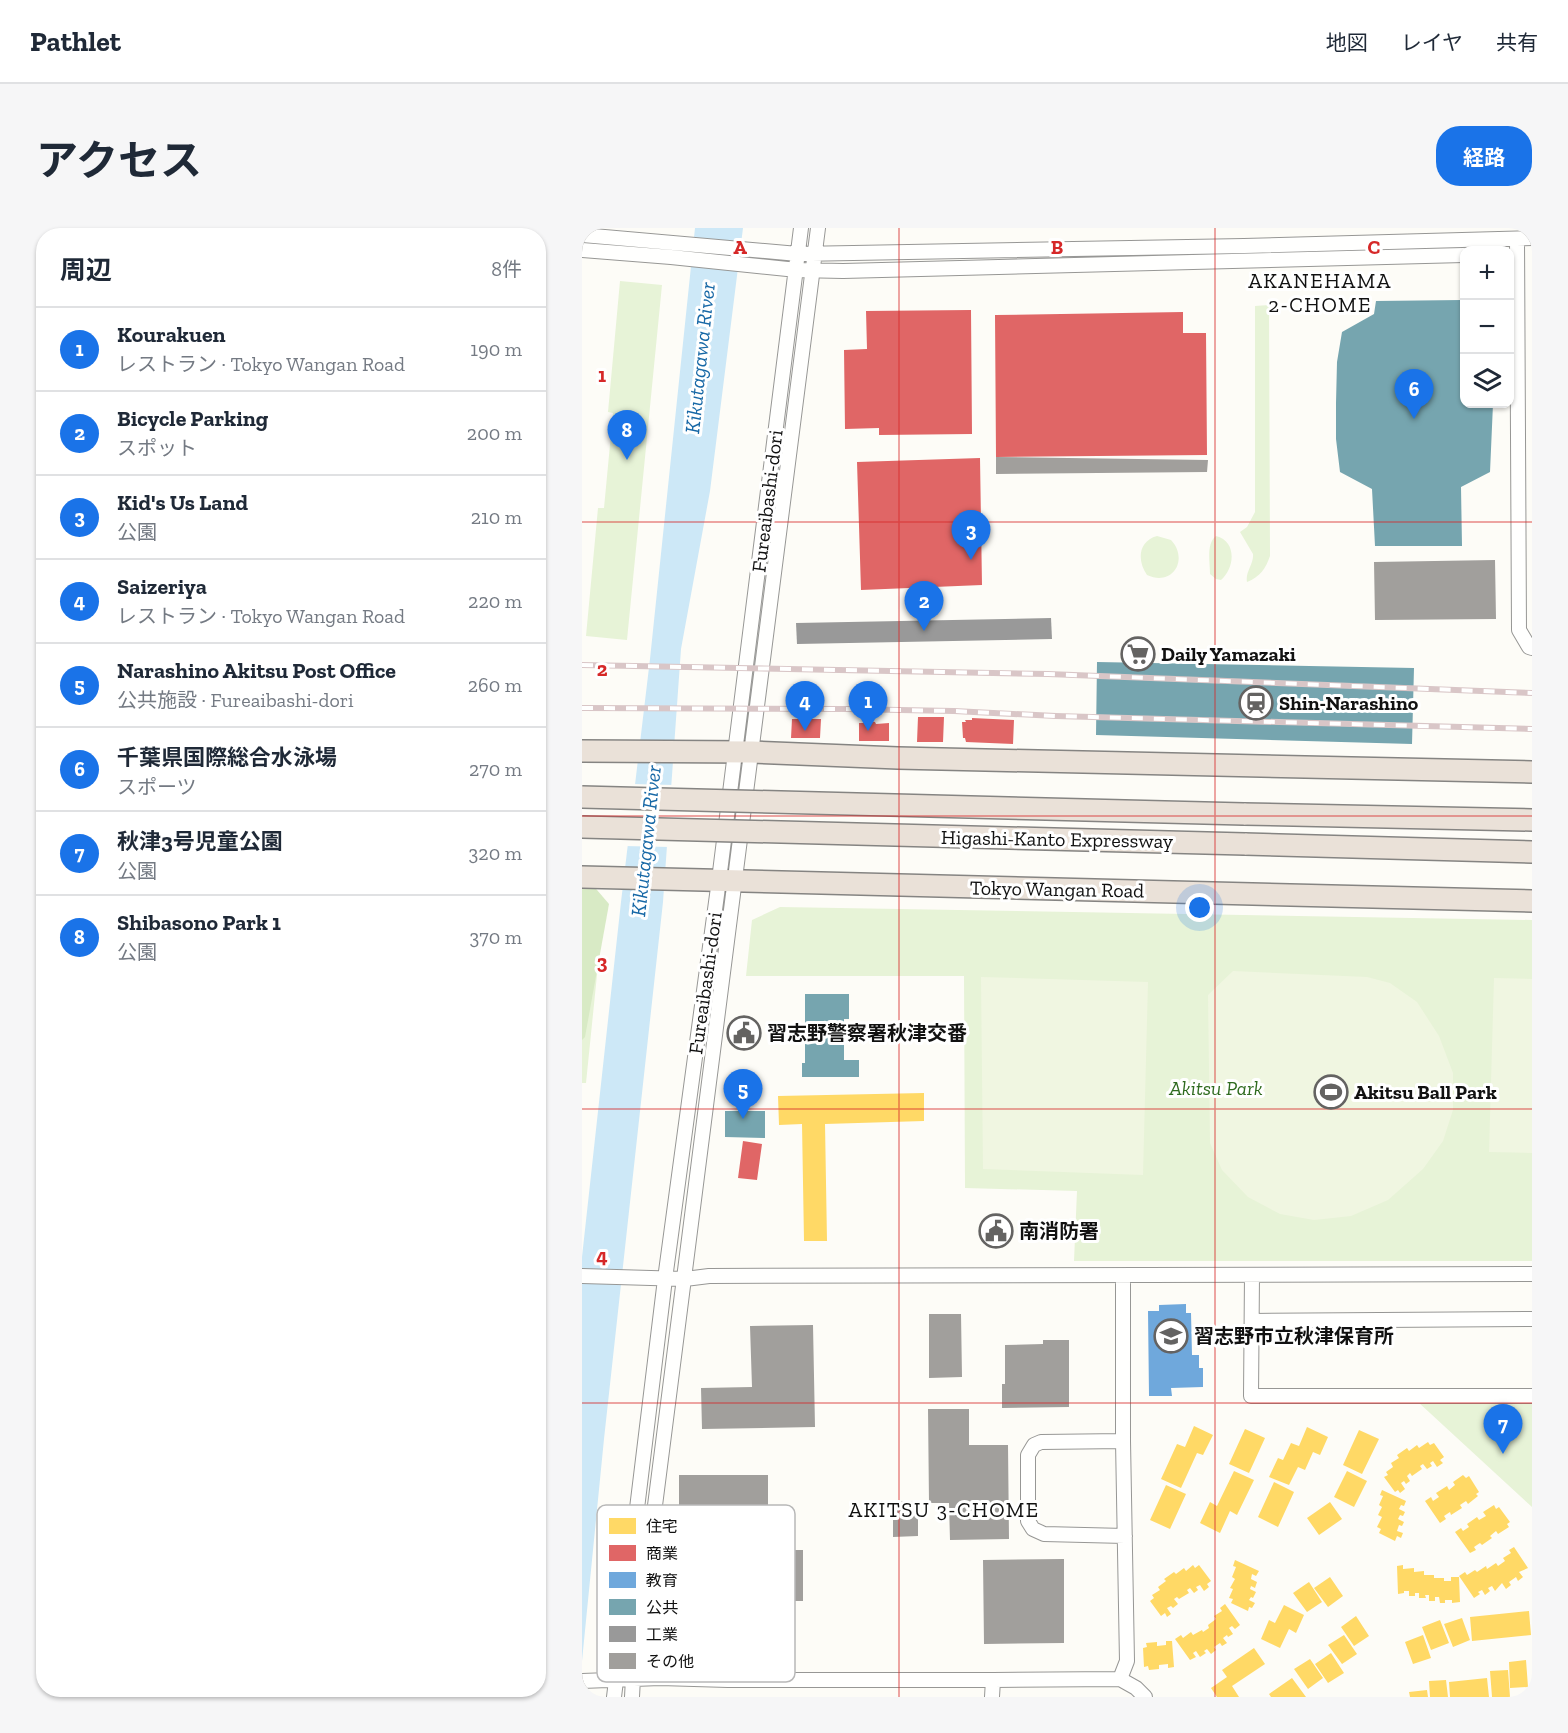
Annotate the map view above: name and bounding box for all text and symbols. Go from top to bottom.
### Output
text: Pathlet [30,25,121,58]
text: 地図 [1326,30,1368,55]
text: レイヤ [1401,30,1463,55]
text: 共有 [1496,30,1538,55]
button: 経路 [1436,126,1532,186]
text: アクセス [36,135,202,186]
text: A [733,235,747,259]
text: B [1051,235,1063,259]
text: C [1368,235,1381,259]
map controls [1460,246,1514,408]
button: + [1460,246,1514,300]
text: 周辺 [60,254,112,286]
text: 8件 [491,257,522,281]
district label: AKANEHAMA 2-CHOME [1248,268,1392,317]
water label: Kikutagawa River [679,280,720,435]
button: − [1460,300,1514,354]
text: Kourakuen [117,321,226,348]
text: 1 [75,337,84,361]
text: 190 m [470,337,522,361]
text: レストラン · Tokyo Wangan Road [117,352,405,376]
button: layers [1460,354,1514,408]
text: 1 [598,363,606,387]
pin: 6 [1394,370,1434,419]
text: Bicycle Parking [117,405,268,432]
pin: 8 [608,410,646,460]
text: 2 [74,421,85,445]
text: 200 m [467,421,522,445]
street label: Fureaibashi-dori [746,428,788,574]
text: スポット [117,436,197,460]
text: Kid's Us Land [117,489,248,516]
text: 3 [74,505,85,529]
text: 210 m [471,505,522,529]
pin: 3 [952,510,990,560]
text: 公園 [117,520,157,544]
text: Saizeriya [117,573,207,600]
pin: 2 [904,582,944,631]
text: 4 [74,589,85,613]
text: 220 m [468,589,522,613]
text: レストラン · Tokyo Wangan Road [117,604,405,628]
supermarket icon: Daily Yamazaki [1120,636,1156,672]
place label: Daily Yamazaki [1161,642,1296,666]
text: Narashino Akitsu Post Office [117,657,396,684]
text: 2 [597,657,608,681]
text: 5 [74,673,85,697]
text: 260 m [468,673,522,697]
pin: 4 [786,682,824,731]
pin: 1 [848,682,888,731]
station icon: Shin-Narashino [1238,685,1274,721]
text: 公共施設 · Fureaibashi-dori [117,688,354,712]
place label: Shin-Narashino [1279,691,1419,715]
text: 千葉県国際総合水泳場 [117,744,337,771]
text: 6 [74,757,85,781]
text: 270 m [469,757,522,781]
water label: Kikutagawa River [625,763,666,918]
text: スポーツ [117,775,197,799]
street label: Higashi-Kanto Expressway [941,825,1174,853]
text: 秋津3号児童公園 [117,828,283,855]
text: 7 [75,841,84,865]
text: 320 m [469,841,522,865]
text: 公園 [117,859,157,883]
street label: Tokyo Wangan Road [970,875,1144,903]
your location [1185,893,1214,922]
text: Shibasono Park 1 [117,909,281,936]
street label: Fureaibashi-dori [683,910,727,1056]
text: 8 [74,925,85,949]
text: 370 m [469,925,522,949]
text: 公園 [117,940,157,964]
text: 3 [597,950,608,974]
public building icon: 習志野警察署秋津交番 [726,1015,762,1051]
place label: 習志野警察署秋津交番 [767,1021,967,1045]
pin: 5 [724,1070,762,1119]
sports icon: Akitsu Ball Park [1313,1074,1349,1110]
park label: Akitsu Park [1168,1076,1263,1100]
place label: Akitsu Ball Park [1354,1080,1497,1104]
public building icon: 南消防署 [978,1213,1014,1249]
place label: 南消防署 [1019,1219,1099,1243]
text: 4 [596,1244,608,1268]
school or university icon: 習志野市立秋津保育所 [1153,1318,1189,1354]
place label: 習志野市立秋津保育所 [1194,1324,1394,1348]
pin: 7 [1484,1404,1522,1454]
district label: AKITSU 3-CHOME [848,1497,1040,1522]
legend [597,1505,795,1682]
text: 住宅 [646,1517,678,1536]
text: 商業 [646,1544,678,1563]
text: 教育 [646,1571,678,1590]
text: 公共 [646,1598,678,1617]
text: 工業 [646,1625,678,1644]
text: その他 [646,1652,694,1671]

